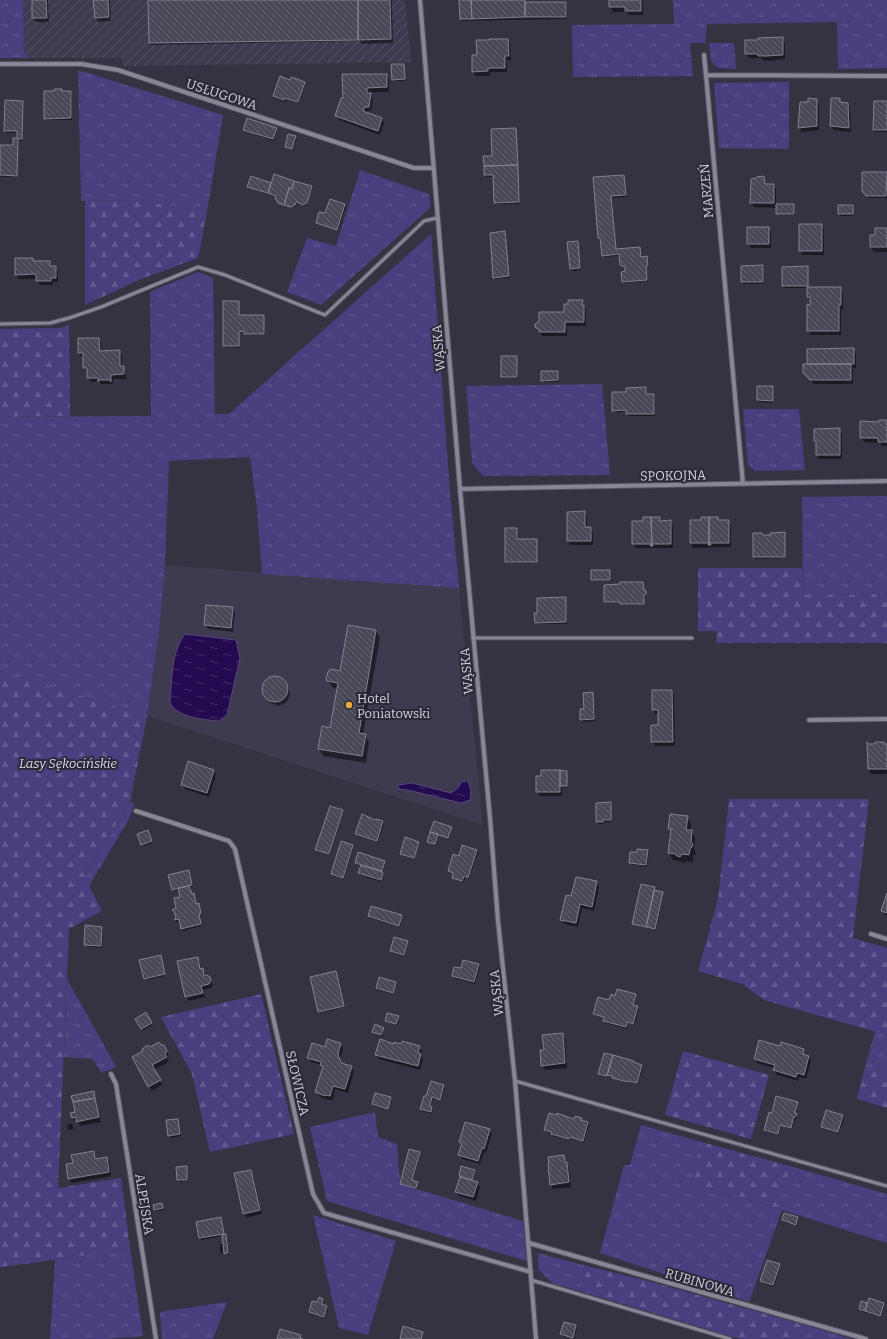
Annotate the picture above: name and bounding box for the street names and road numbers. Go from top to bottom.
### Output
street label: USŁUGOWA [184,76,260,113]
street label: MARZEŃ [697,163,716,219]
street label: WĄSKA [429,323,448,372]
street label: SPOKOJNA [640,467,707,484]
street label: WĄSKA [457,646,476,695]
street label: WĄSKA [487,968,506,1017]
street label: SŁOWICZA [283,1049,312,1118]
street label: ALPEJSKA [132,1172,157,1236]
street label: RUBINOWA [664,1265,737,1300]

